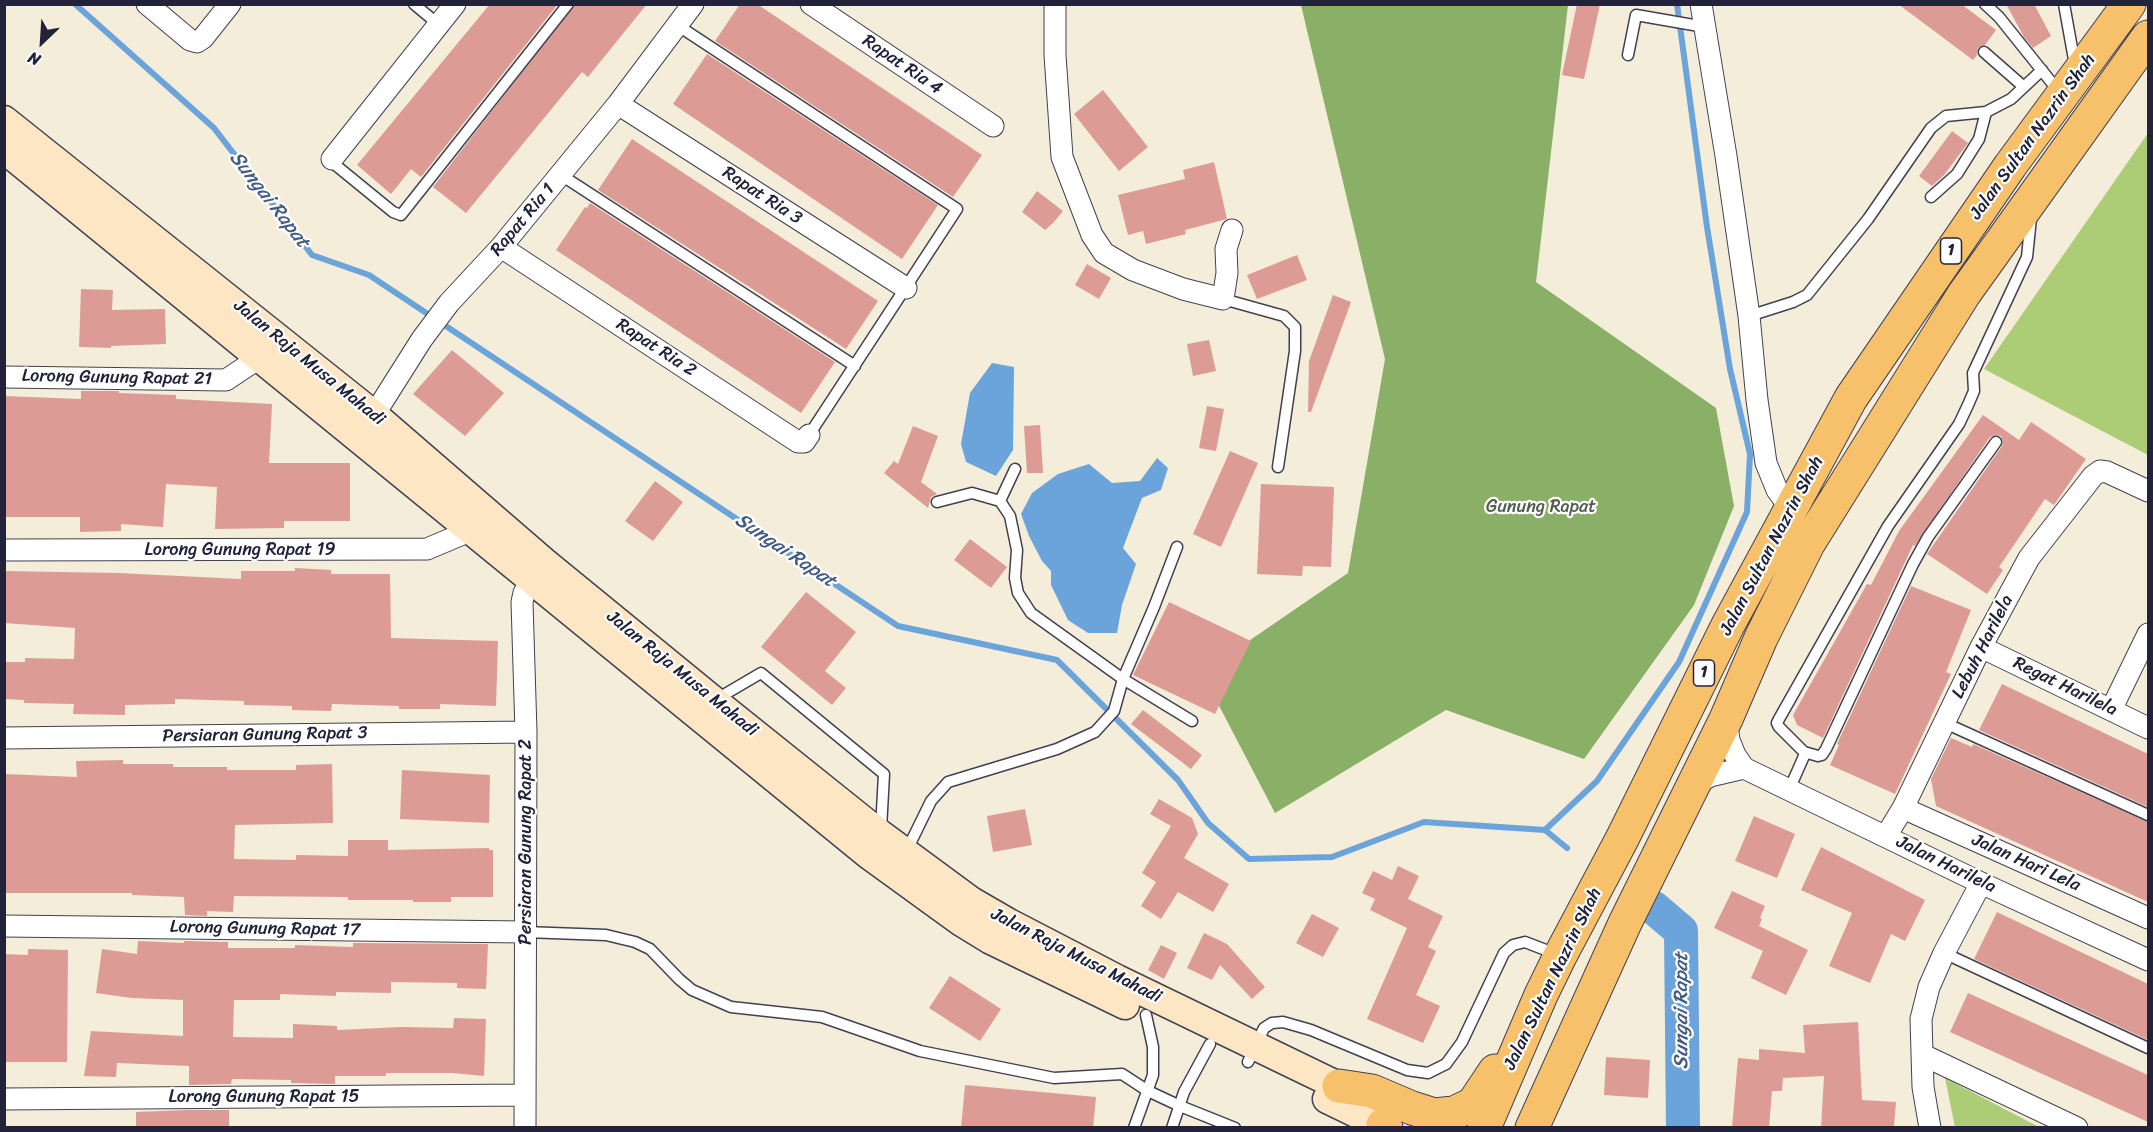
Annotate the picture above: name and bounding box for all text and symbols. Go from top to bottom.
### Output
north arrow [12,12,72,72]
street label: Rapat Ria 4 [858,30,946,100]
text: N [23,43,45,74]
street label: Jalan Sultan Nazrin Shah [1966,50,2100,224]
water label: Sungai Rapat [224,147,314,253]
street label: Rapat Ria 3 [718,162,806,230]
street label: Rapat Ria 1 [486,179,560,261]
road number: 1 [1940,238,1962,264]
street label: Jalan Raja Musa Mahadi [229,295,389,431]
street label: Rapat Ria 2 [612,314,700,382]
street label: Lorong Gunung Rapat 21 [22,366,212,390]
street label: Jalan Sultan Nazrin Shah [1716,453,1828,639]
park label: Gunung Rapat [1486,496,1596,518]
water label: Sungai Rapat [730,508,840,594]
street label: Lorong Gunung Rapat 19 [145,539,335,561]
street label: Lebuh Harilela [1948,592,2018,702]
street label: Jalan Raja Musa Mahadi [602,606,762,742]
street label: Regat Harilela [2010,653,2120,721]
road number: 1 [1694,660,1714,686]
street label: Persiaran Gunung Rapat 3 [162,722,368,748]
street label: Persiaran Gunung Rapat 2 [515,739,537,945]
street label: Jalan Hari Lela [1968,829,2084,897]
street label: Jalan Harilela [1893,832,1999,898]
street label: Jalan Sultan Nazrin Shah [1500,885,1606,1073]
street label: Jalan Raja Musa Mahadi [987,904,1165,1008]
street label: Lorong Gunung Rapat 17 [170,917,360,941]
water label: Sungai Rapat [1670,953,1694,1069]
street label: Lorong Gunung Rapat 15 [169,1086,359,1108]

